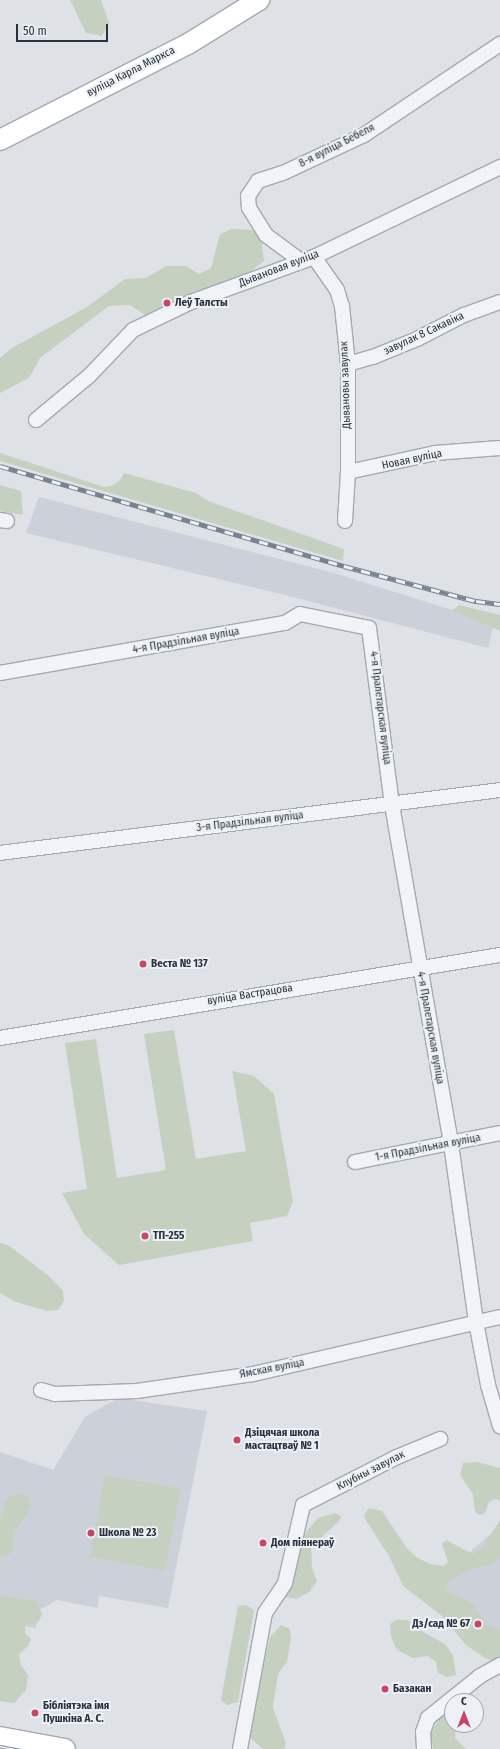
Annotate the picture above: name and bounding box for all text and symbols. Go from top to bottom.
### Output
scale bar [18,16,110,42]
text: 50 m [23,24,47,38]
street label: вуліца Карла Маркса [85,44,177,100]
street label: 8-я вуліца Бебеля [297,121,377,171]
street label: Дывановая вуліца [237,248,321,290]
place label: Леў Талсты [175,296,228,310]
marker: Леў Талсты [162,298,172,308]
street label: завулак 8 Сакавіка [382,310,466,358]
street label: Дывановы завулак [338,341,354,429]
street label: Новая вуліца [381,447,443,473]
street label: 4-я Прадзільная вуліца [132,625,240,657]
street label: 4-я Пралетарская вуліца [366,651,394,765]
street label: 3-я Прадзільная вуліца [196,809,304,835]
place label: Веста № 137 [151,957,208,971]
marker: Веста № 137 [138,959,148,969]
street label: 4-я Пралетарская вуліца [414,971,446,1085]
street label: вуліца Вастрацова [206,982,294,1008]
street label: 1-я Прадзільная вуліца [374,1131,482,1165]
place label: ТП-255 [153,1229,184,1243]
marker: ТП-255 [140,1231,150,1241]
street label: Ямская вуліца [239,1356,305,1382]
place label: Дзіцячая школа мастацтваў № 1 [245,1427,320,1453]
marker: Дзіцячая школа мастацтваў № 1 [232,1435,242,1445]
street label: Клубны завулак [335,1448,407,1494]
place label: Школа № 23 [99,1526,156,1540]
marker: Школа № 23 [86,1528,96,1538]
place label: Дом піянераў [271,1536,334,1550]
marker: Дом піянераў [258,1538,268,1548]
place label: Дз/сад № 67 [412,1617,470,1631]
marker: Дз/сад № 67 [473,1619,483,1629]
place label: Базакан [393,1682,431,1696]
marker: Базакан [380,1684,390,1694]
north arrow [444,1693,484,1733]
text: С [461,1695,467,1708]
place label: Бібліятэка імя Пушкіна А. С. [43,1700,109,1726]
marker: Бібліятэка імя Пушкіна А. С. [30,1708,40,1718]

